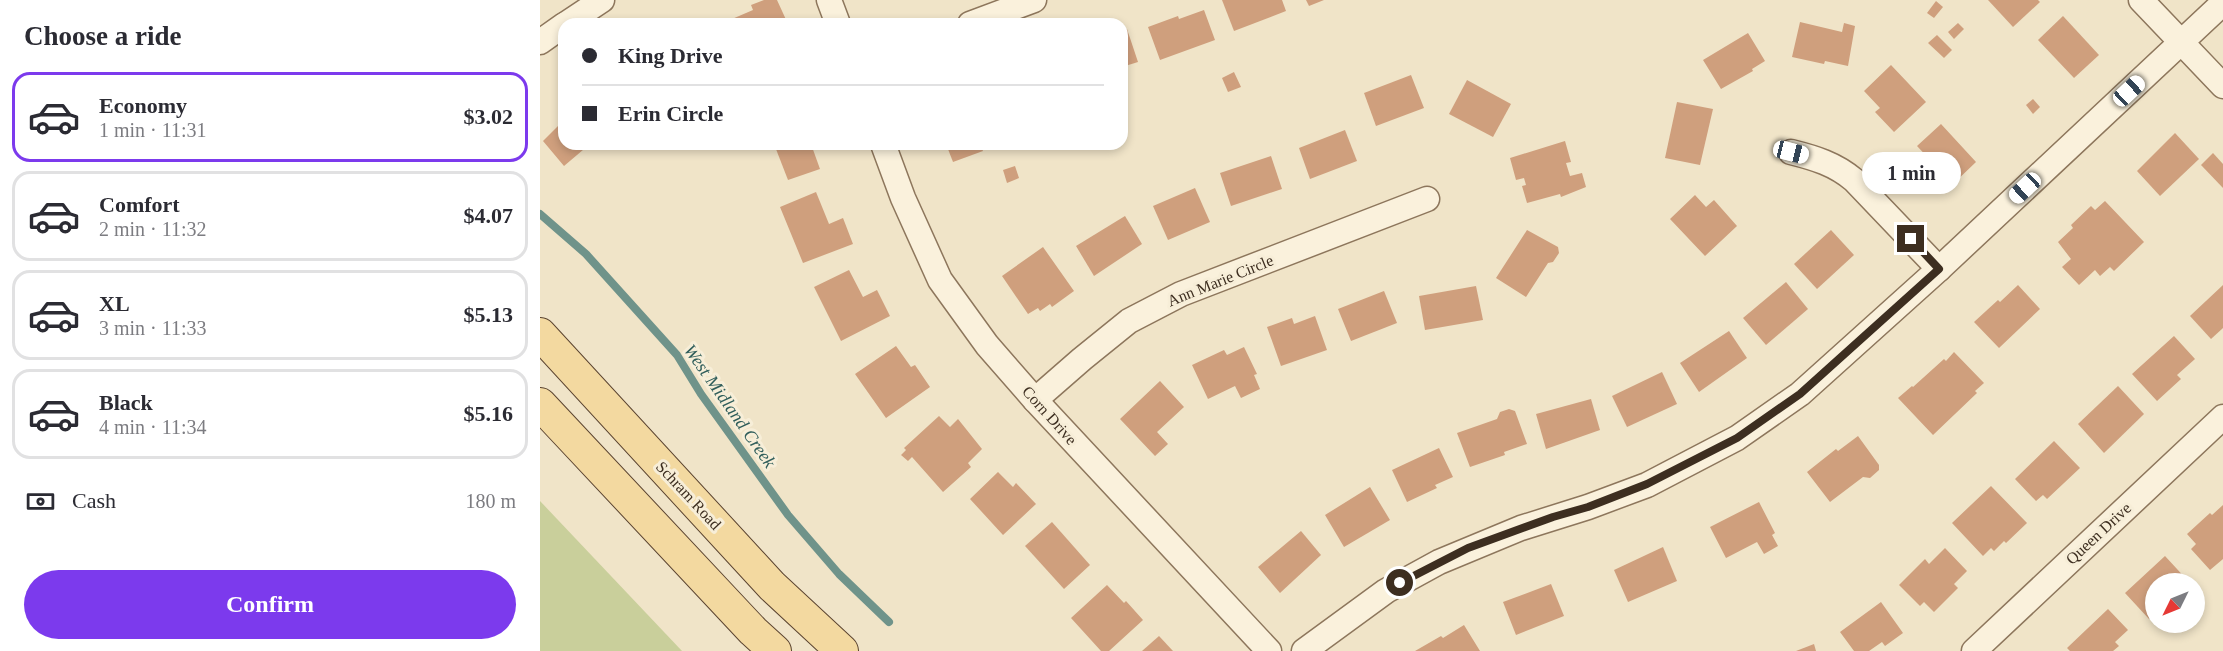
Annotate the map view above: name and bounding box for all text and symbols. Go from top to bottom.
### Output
text: Choose a ride [24,21,182,51]
text: King Drive [618,43,723,68]
car [2110,72,2148,110]
icon: car [27,90,81,144]
text: Economy [99,93,187,118]
text: Erin Circle [618,101,723,126]
text: $3.02 [464,104,513,129]
text: 1 min · 11:31 [99,119,207,141]
car [1771,139,1811,165]
callout: 1 min [1862,152,1960,194]
text: 1 min [1887,162,1936,184]
car [2006,169,2044,207]
icon: car [27,189,81,243]
text: Comfort [99,192,180,217]
text: $4.07 [464,203,513,228]
text: 2 min · 11:32 [99,218,207,240]
route end [1897,225,1924,252]
street label: Ann Marie Circle [1165,251,1276,309]
icon: car [27,288,81,342]
text: XL [99,291,130,316]
text: $5.13 [464,302,513,327]
text: 3 min · 11:33 [99,317,207,339]
water label: West Midland Creek [680,341,781,472]
street label: Corn Drive [1019,383,1080,448]
icon: car [27,387,81,441]
text: Black [99,390,153,415]
text: $5.16 [464,401,513,426]
text: 4 min · 11:34 [99,416,207,438]
street label: Schram Road [653,458,724,533]
icon: cash [24,485,57,518]
text: Cash [72,488,116,513]
text: 180 m [465,490,516,512]
street label: Queen Drive [2062,499,2134,568]
route start [1386,569,1413,596]
button: Confirm [24,570,516,639]
north arrow [2145,573,2205,633]
map controls [2145,573,2205,633]

